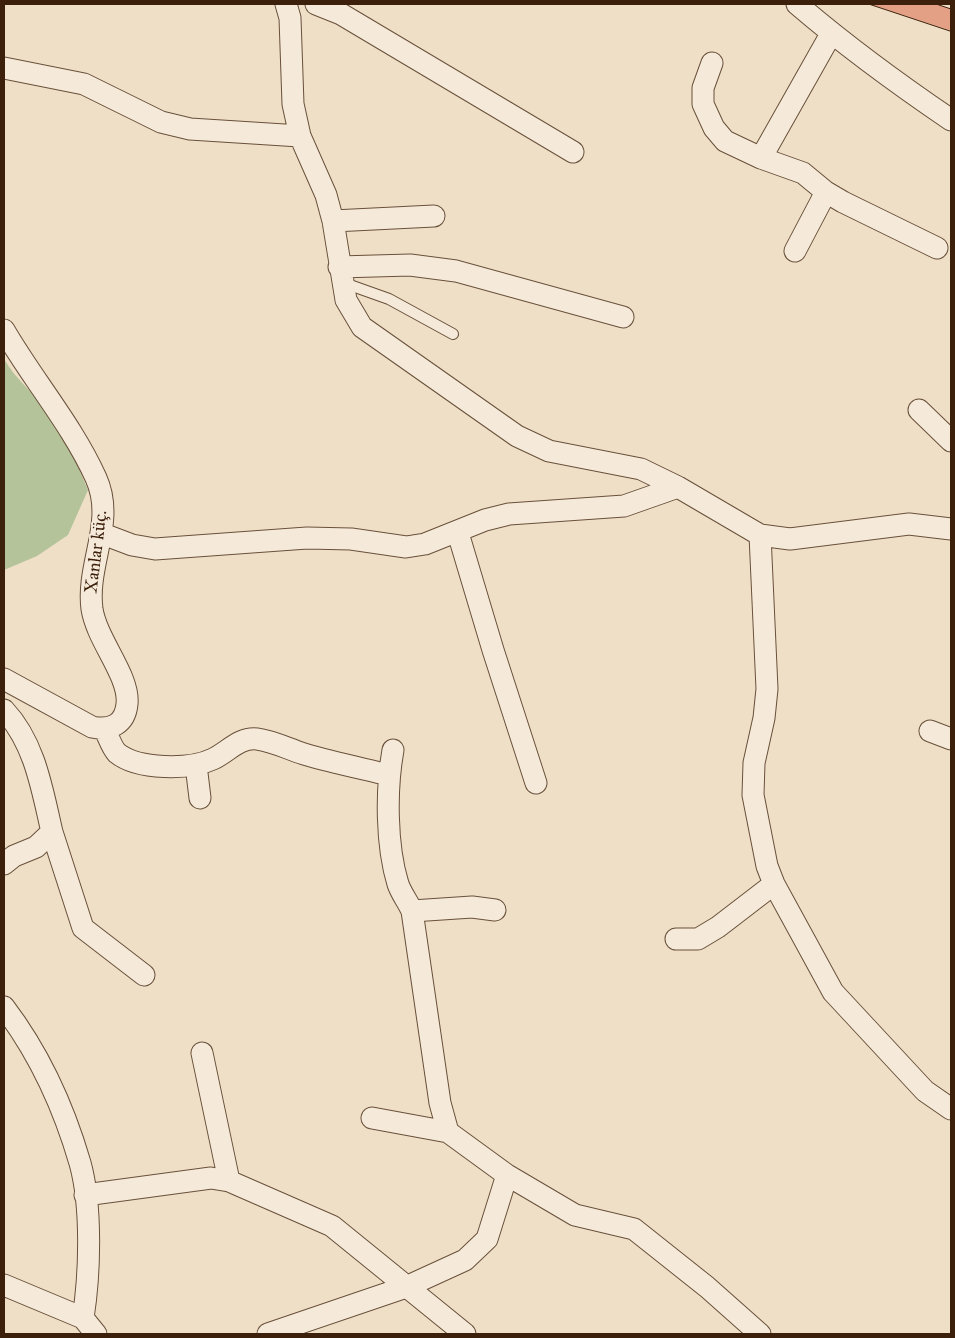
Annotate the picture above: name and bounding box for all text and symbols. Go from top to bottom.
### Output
street label: Xanlar küç. [81,509,113,595]

